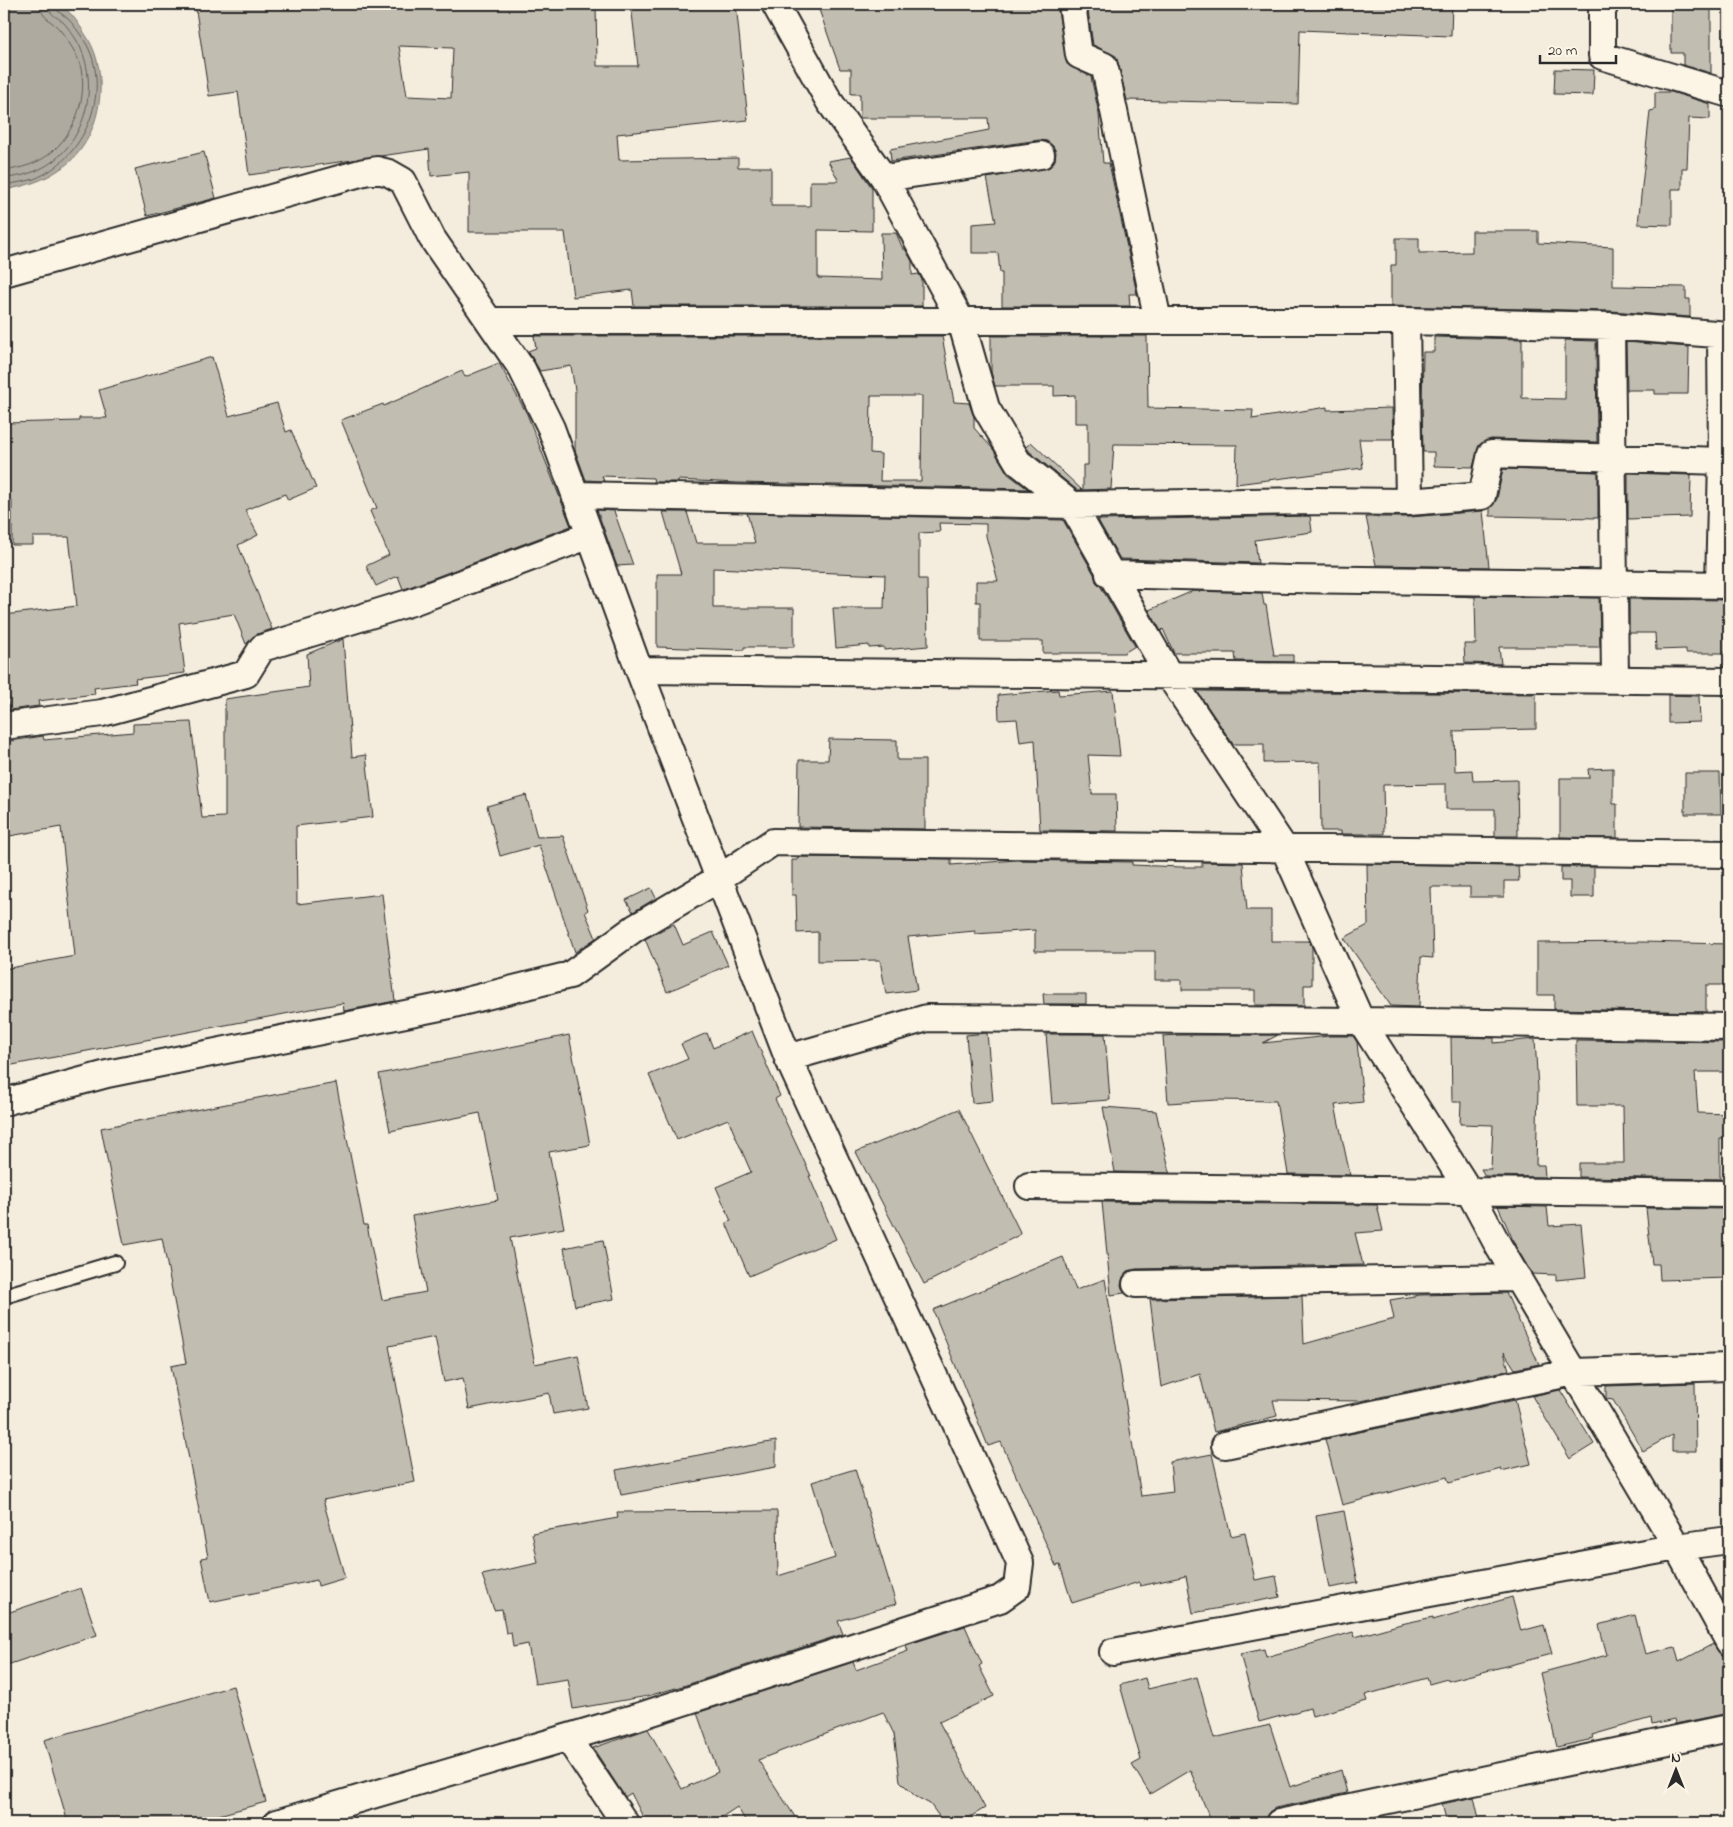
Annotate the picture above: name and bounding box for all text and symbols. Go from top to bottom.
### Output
scale bar [1540,32,1617,64]
text: 20 m [1548,40,1578,62]
north arrow [1650,1744,1700,1794]
text: N [1671,1748,1681,1769]

